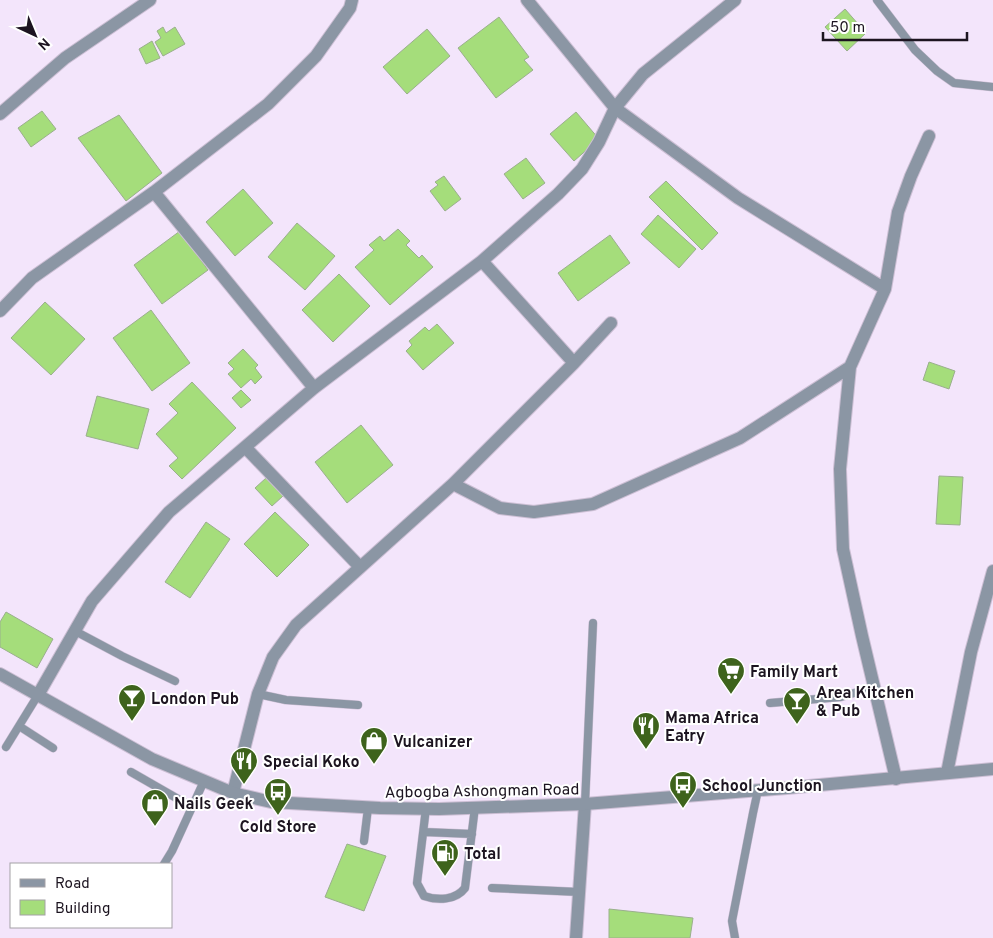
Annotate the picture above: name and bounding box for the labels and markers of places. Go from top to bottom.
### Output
supermarket icon: Family Mart [716,656,746,695]
place label: Family Mart [750,663,838,683]
bar icon: London Pub [117,683,147,722]
place label: Area Kitchen & Pub [816,684,914,722]
bar icon: Area Kitchen & Pub [782,686,812,725]
place label: London Pub [151,690,239,710]
place label: Mama Africa Eatry [665,709,759,747]
restaurant icon: Mama Africa Eatry [631,711,661,750]
shop icon: Vulcanizer [359,726,389,765]
place label: Vulcanizer [393,733,473,753]
restaurant icon: Special Koko [229,746,259,785]
place label: Special Koko [263,753,359,773]
bus stop icon: School Junction [668,770,698,809]
bus stop icon: Cold Store [263,777,293,816]
place label: School Junction [702,777,822,797]
shop icon: Nails Geek [140,788,170,827]
place label: Nails Geek [174,795,254,815]
place label: Cold Store [239,818,317,838]
fuel station icon: Total [430,838,460,877]
place label: Total [464,845,501,865]

